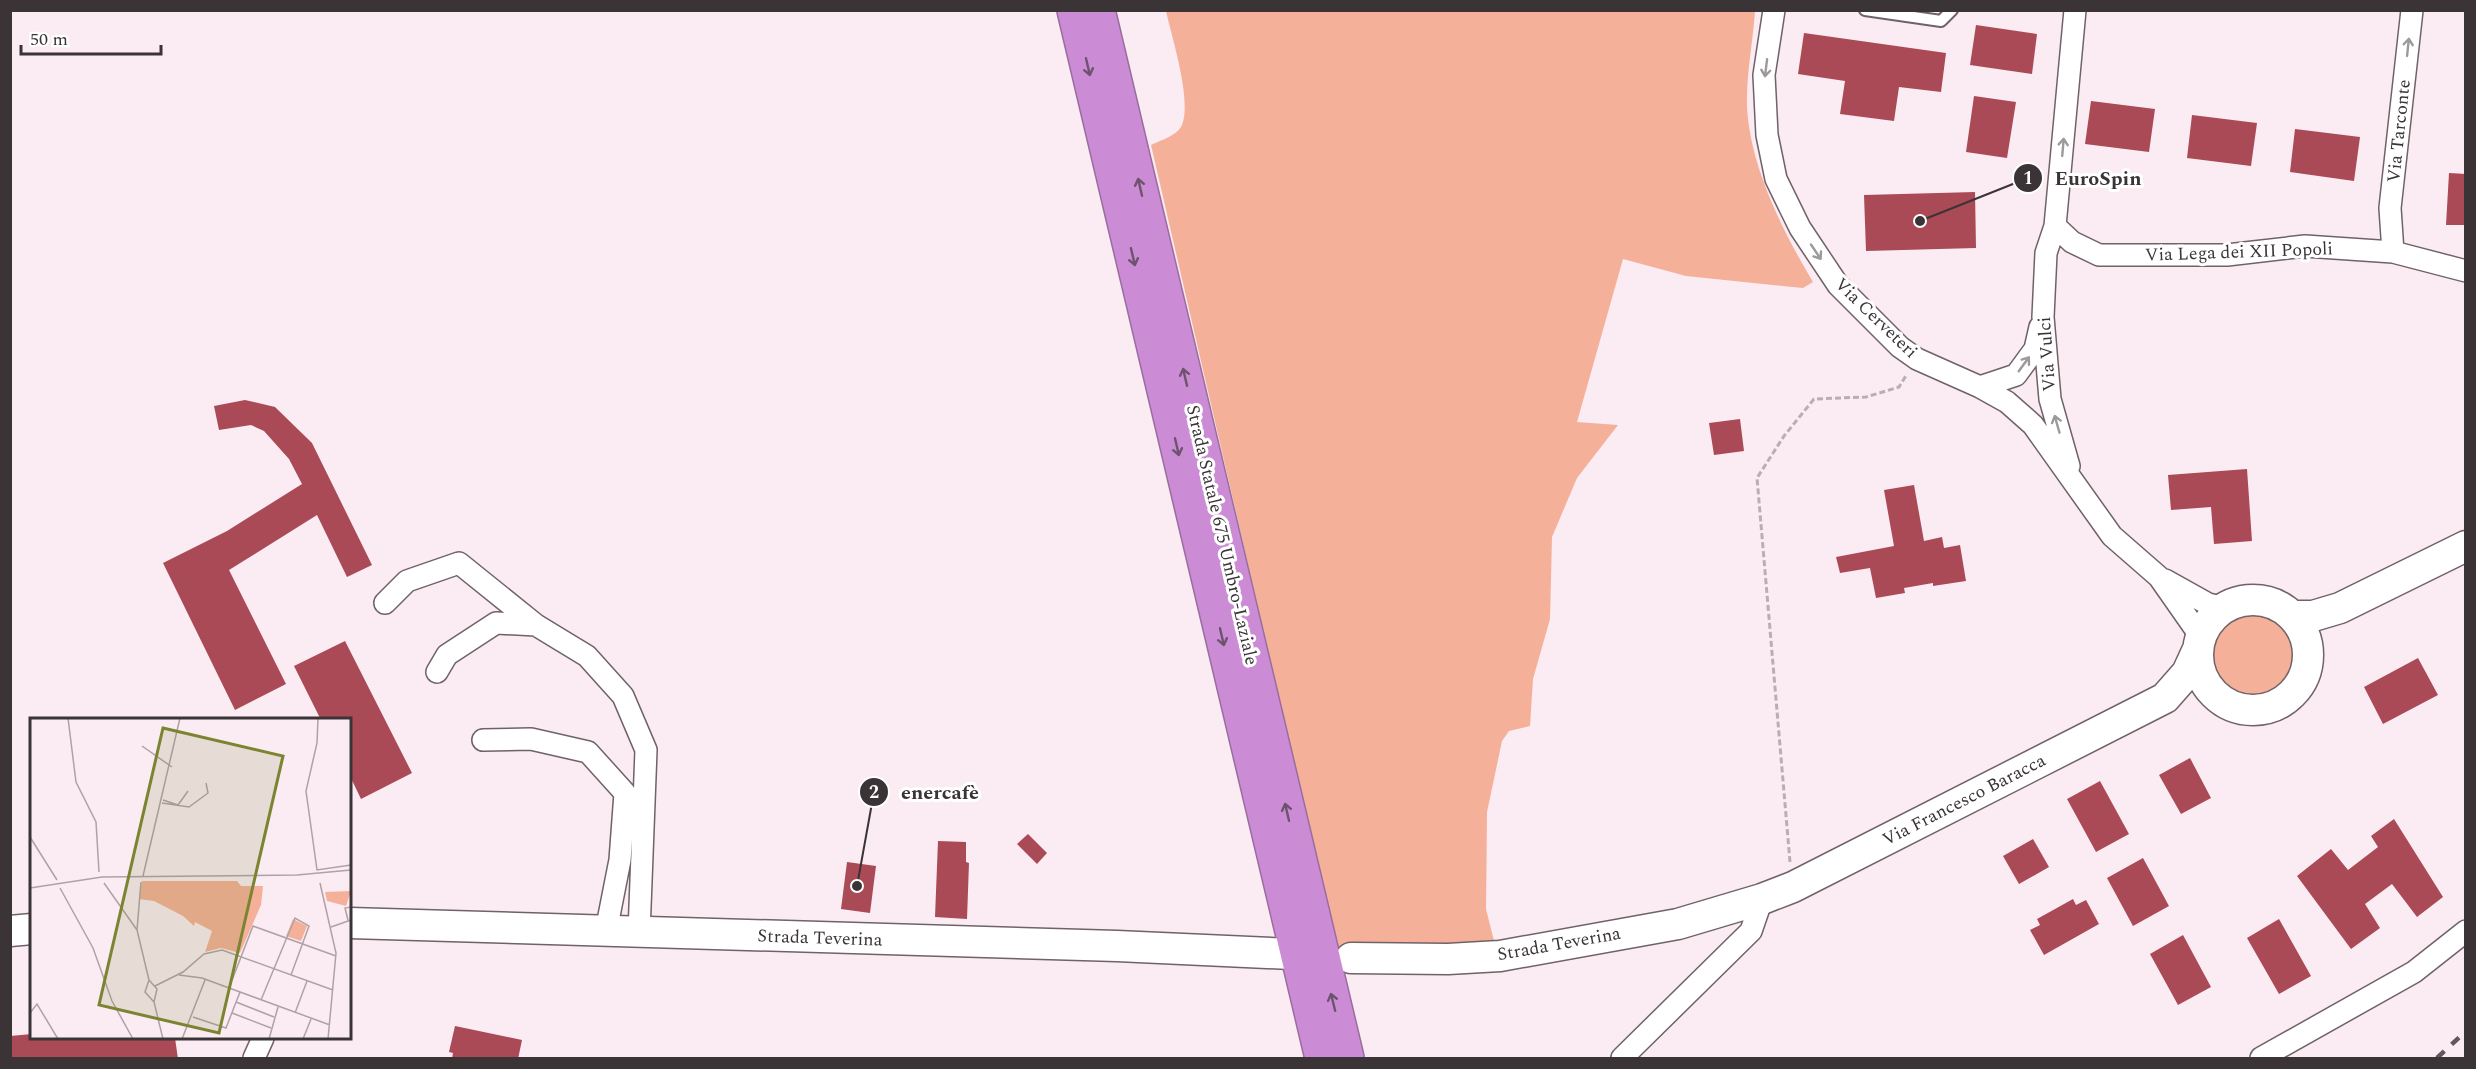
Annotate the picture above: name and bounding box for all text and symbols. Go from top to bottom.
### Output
scale bar [21,18,160,56]
text: 50 m [30,26,68,53]
one-way arrow [2403,38,2414,58]
one-way arrow [1082,58,1094,77]
one-way arrow [1760,58,1771,78]
street label: Via Tarconte [2380,78,2418,184]
one-way arrow [2058,137,2069,157]
callout: EuroSpin [2013,159,2154,197]
text: EuroSpin [2054,164,2142,194]
text: 1 [2023,165,2033,192]
one-way arrow [1134,178,1146,197]
street label: Via Lega dei XII Popoli [2145,235,2333,269]
one-way arrow [1810,243,1822,260]
one-way arrow [1127,247,1139,266]
street label: Via Cerveteri [1828,271,1924,365]
street label: Via Vulci [2031,316,2063,392]
one-way arrow [2018,356,2030,372]
one-way arrow [1179,368,1190,387]
street label: Strada Statale 675 Umbro-Laziale [1179,402,1265,668]
one-way arrow [2051,415,2062,434]
one-way arrow [1172,437,1184,456]
one-way arrow [1217,627,1228,646]
inset map [30,718,351,1039]
street label: Via Francesco Baracca [1878,747,2051,853]
callout: enercafè [859,773,990,811]
text: enercafè [901,778,979,808]
text: 2 [869,779,879,806]
one-way arrow [1281,803,1293,822]
street label: Strada Teverina [1495,920,1623,968]
street label: Strada Teverina [757,922,883,954]
one-way arrow [1326,992,1338,1011]

